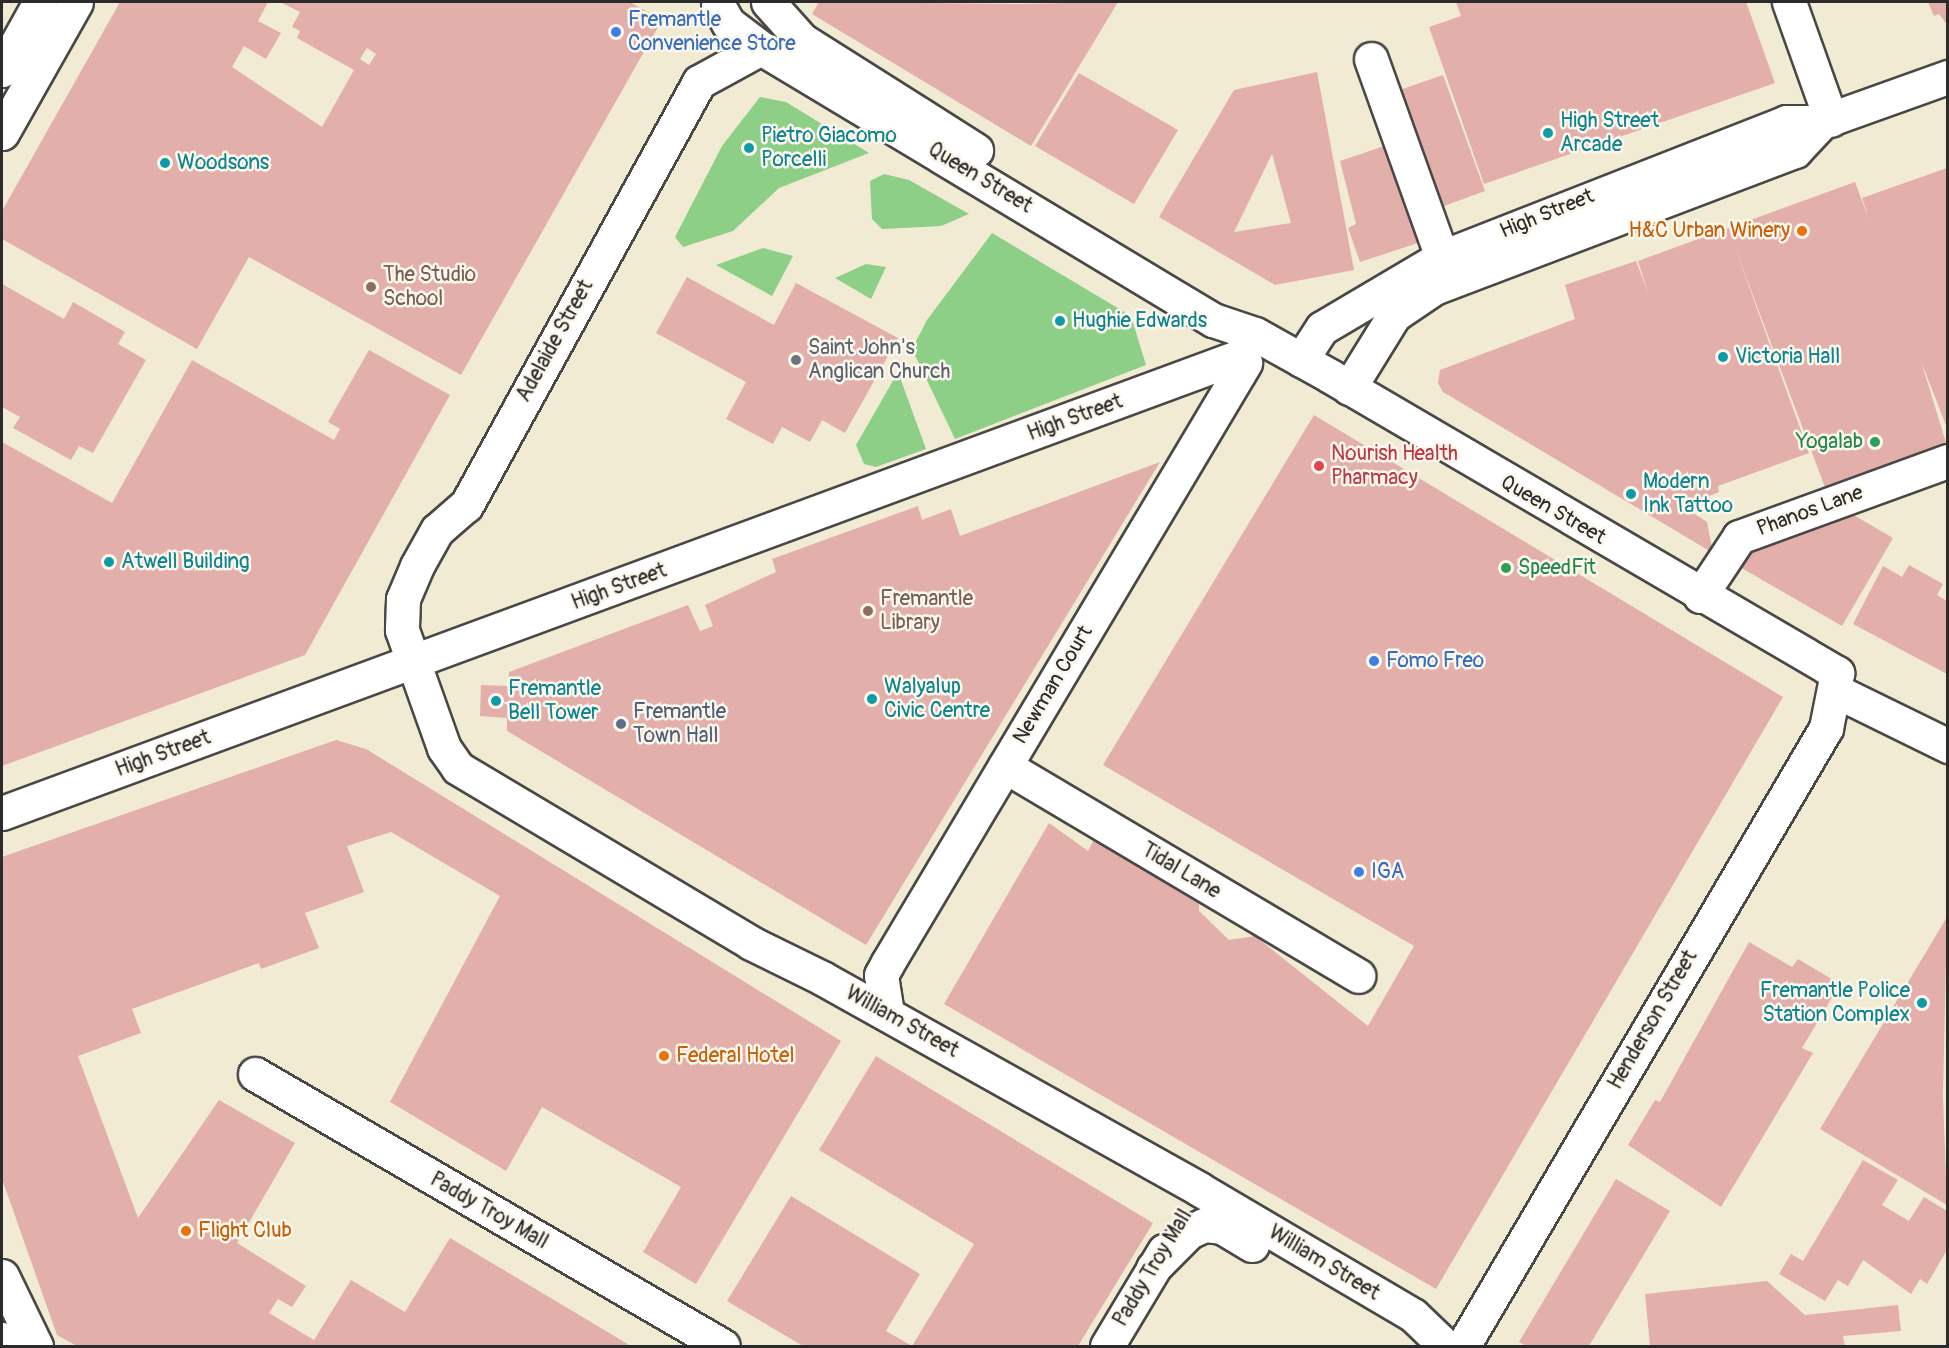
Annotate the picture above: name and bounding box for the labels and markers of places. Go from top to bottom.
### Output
place label: Fremantle Convenience Store [628,7,796,57]
marker: Fremantle Convenience Store [609,25,623,39]
place label: High Street Arcade [1560,108,1659,158]
place label: Pietro Giacomo Porcelli [761,123,897,173]
marker: High Street Arcade [1541,126,1555,140]
marker: Pietro Giacomo Porcelli [742,141,756,155]
place label: Woodsons [177,150,269,176]
marker: Woodsons [158,156,172,170]
place label: H&C Urban Winery [1629,218,1790,244]
marker: H&C Urban Winery [1795,224,1809,238]
place label: The Studio School [383,262,476,312]
marker: The Studio School [364,280,378,294]
place label: Hughie Edwards [1072,308,1207,334]
marker: Hughie Edwards [1053,314,1067,328]
place label: Saint John's Anglican Church [808,335,950,385]
place label: Victoria Hall [1735,344,1840,370]
marker: Victoria Hall [1716,350,1730,364]
marker: Saint John's Anglican Church [789,353,803,367]
place label: Yogalab [1796,429,1863,455]
marker: Yogalab [1868,435,1882,449]
place label: Nourish Health Pharmacy [1331,441,1458,491]
marker: Nourish Health Pharmacy [1312,459,1326,473]
place label: Modern Ink Tattoo [1643,469,1733,519]
marker: Modern Ink Tattoo [1624,487,1638,501]
place label: Atwell Building [121,549,250,575]
marker: Atwell Building [102,555,116,569]
place label: SpeedFit [1518,555,1596,581]
marker: SpeedFit [1499,561,1513,575]
place label: Fremantle Library [880,586,973,636]
marker: Fremantle Library [861,604,875,618]
place label: Fomo Freo [1386,648,1484,674]
marker: Fomo Freo [1367,654,1381,668]
place label: Walyalup Civic Centre [884,674,990,724]
place label: Fremantle Bell Tower [508,676,601,726]
marker: Walyalup Civic Centre [865,692,879,706]
marker: Fremantle Bell Tower [489,694,503,708]
place label: Fremantle Town Hall [633,699,726,749]
marker: Fremantle Town Hall [614,717,628,731]
place label: IGA [1371,859,1404,885]
marker: IGA [1352,865,1366,879]
place label: Fremantle Police Station Complex [1760,978,1910,1028]
marker: Fremantle Police Station Complex [1915,996,1929,1010]
place label: Federal Hotel [676,1043,794,1069]
marker: Federal Hotel [657,1049,671,1063]
place label: Flight Club [198,1218,292,1244]
marker: Flight Club [179,1224,193,1238]

